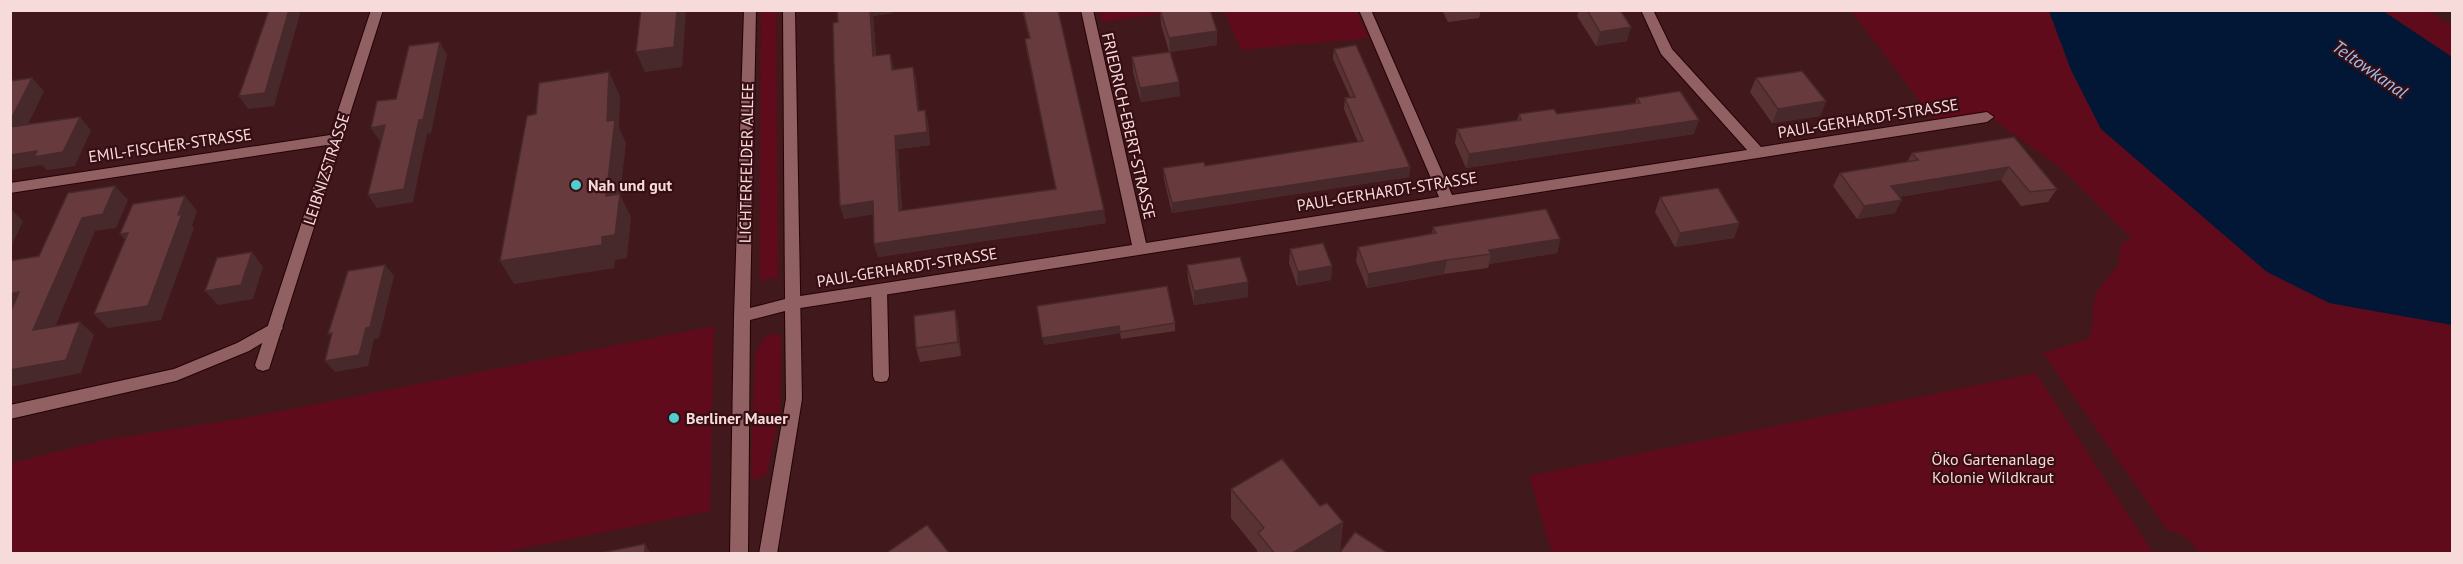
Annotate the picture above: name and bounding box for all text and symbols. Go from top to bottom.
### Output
street label: FRIEDRICH-EBERT-STRASSE [1098,31,1160,221]
water label: Teltowkanal [2328,35,2412,103]
street label: LICHTERFELDER ALLEE [735,83,757,243]
street label: PAUL-GERHARDT-STRASSE [1776,94,1960,142]
street label: LEIBNIZSTRASSE [299,111,353,227]
street label: EMIL-FISCHER-STRASSE [87,124,253,166]
street label: PAUL-GERHARDT-STRASSE [1295,167,1479,215]
place label: Nah und gut [588,175,672,195]
marker: Nah und gut [569,178,583,192]
street label: PAUL-GERHARDT-STRASSE [815,243,999,291]
place label: Berliner Mauer [686,408,788,428]
marker: Berliner Mauer [667,411,681,425]
park label: Öko Gartenanlage Kolonie Wildkraut [1931,449,2055,487]

